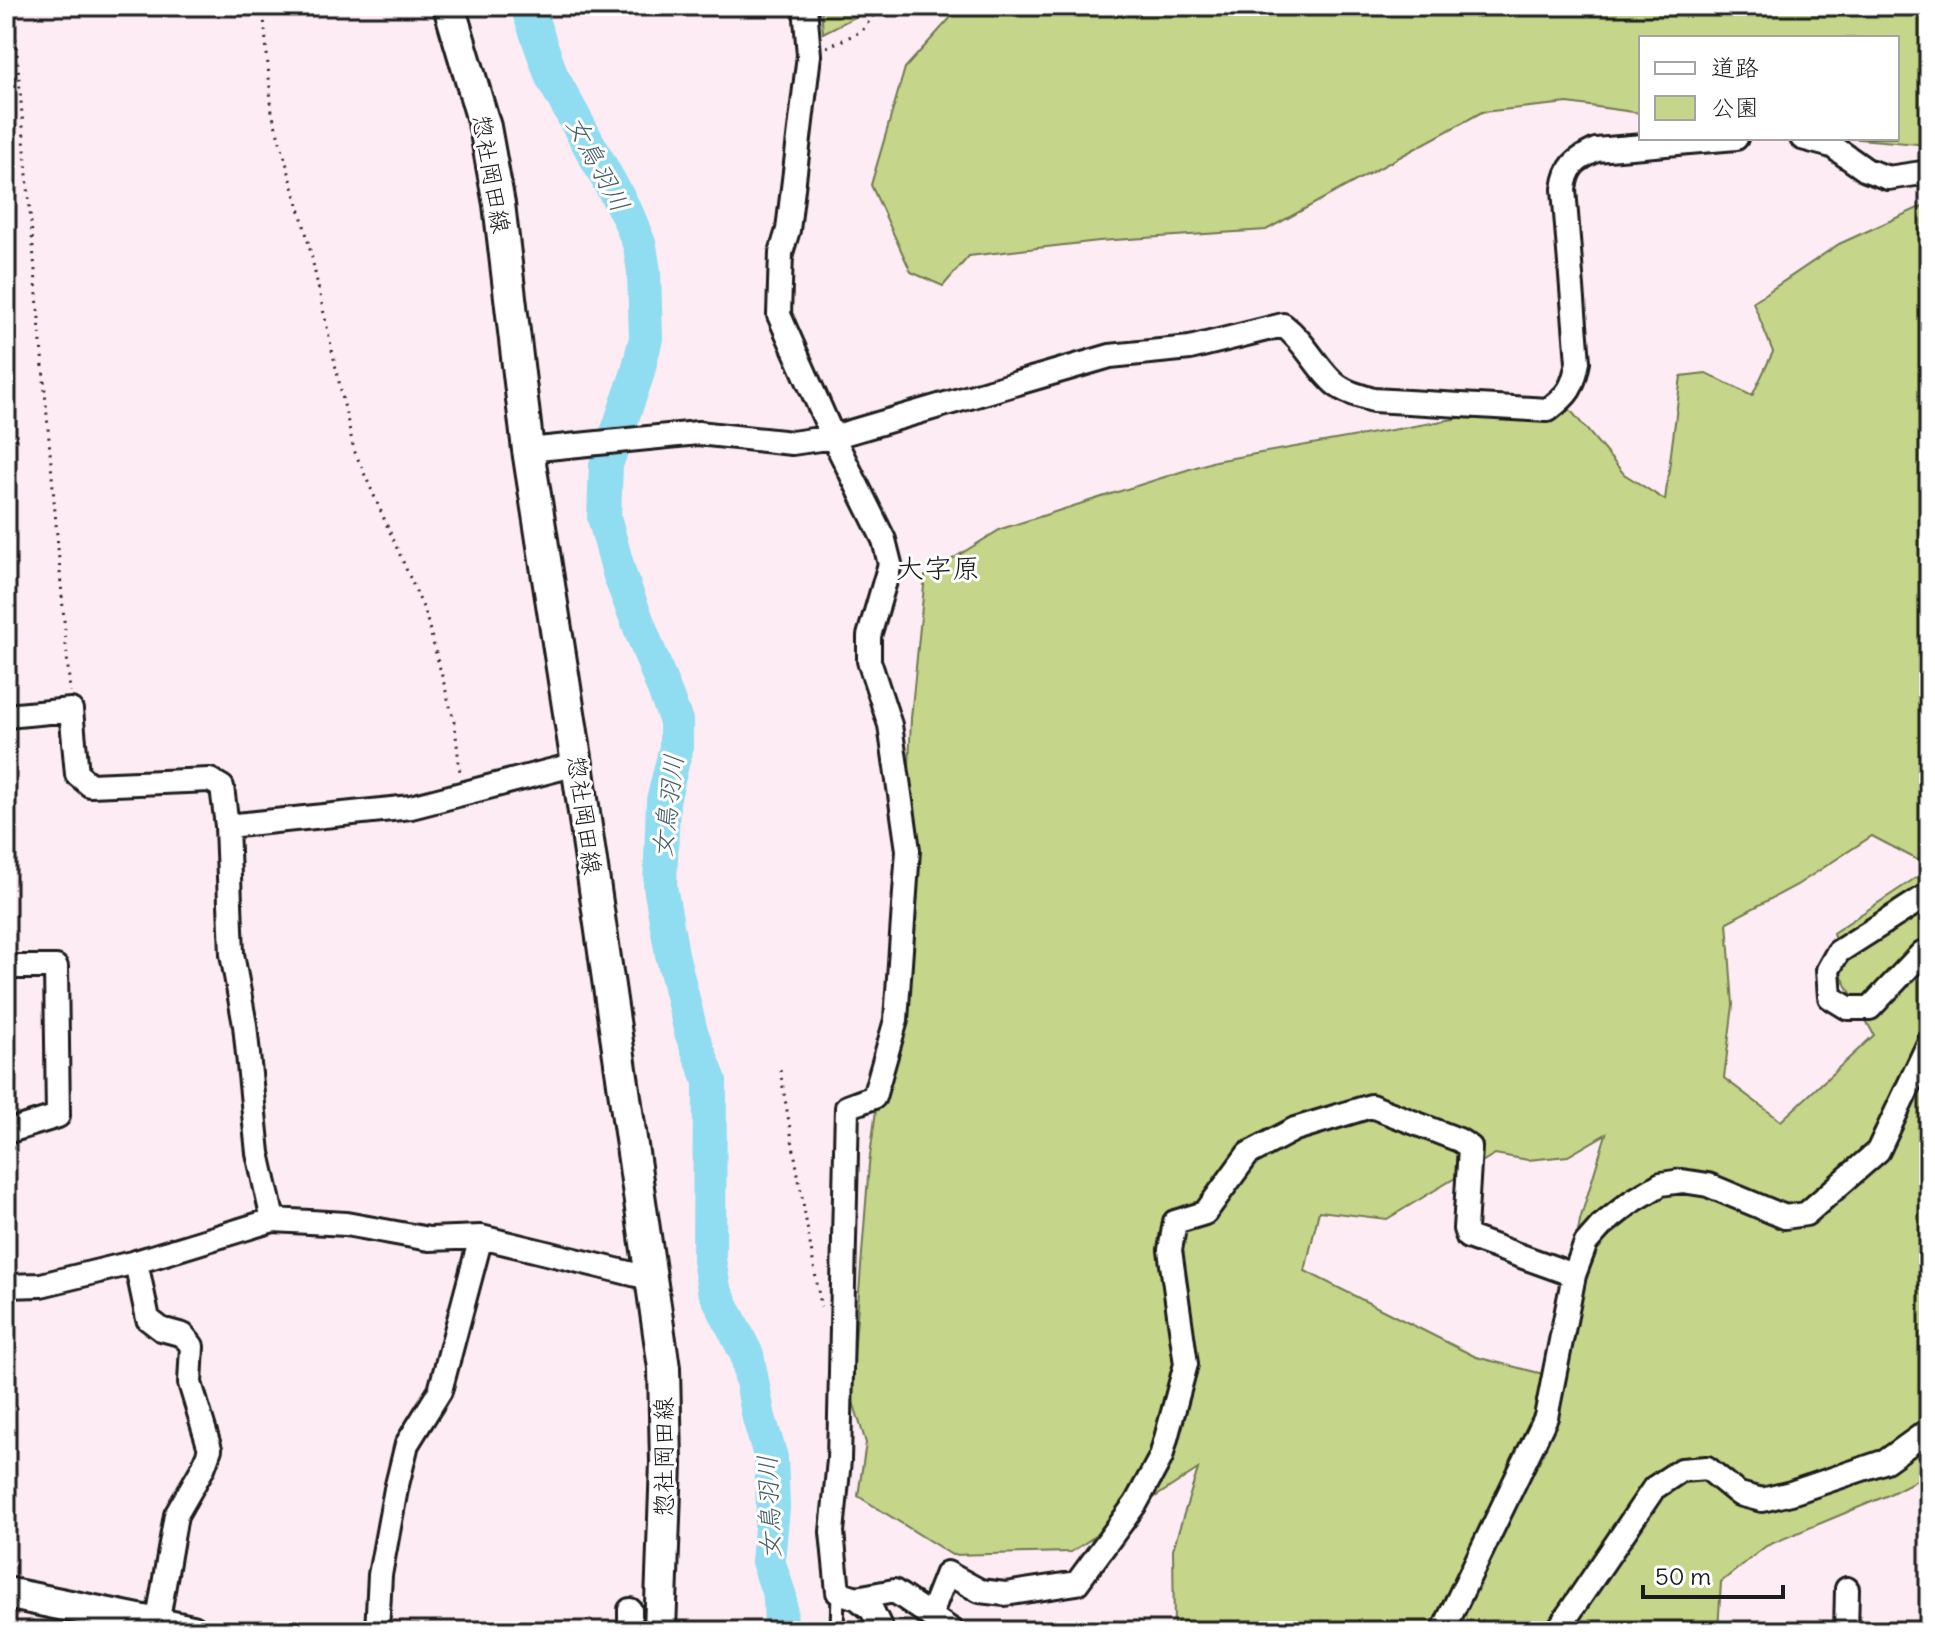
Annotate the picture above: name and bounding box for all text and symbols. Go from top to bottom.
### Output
legend [1639,36,1899,140]
text: 道路 [1711,52,1759,82]
text: 公園 [1711,92,1759,122]
water label: 女鳥羽川 [559,110,637,217]
street label: 惣社岡田線 [467,112,517,236]
district label: 大字原 [896,550,980,586]
water label: 女鳥羽川 [645,752,690,860]
street label: 惣社岡田線 [562,753,608,876]
street label: 惣社岡田線 [648,1397,678,1517]
water label: 女鳥羽川 [750,1454,787,1560]
scale bar [1643,1549,1783,1599]
text: 50 m [1655,1561,1711,1591]

